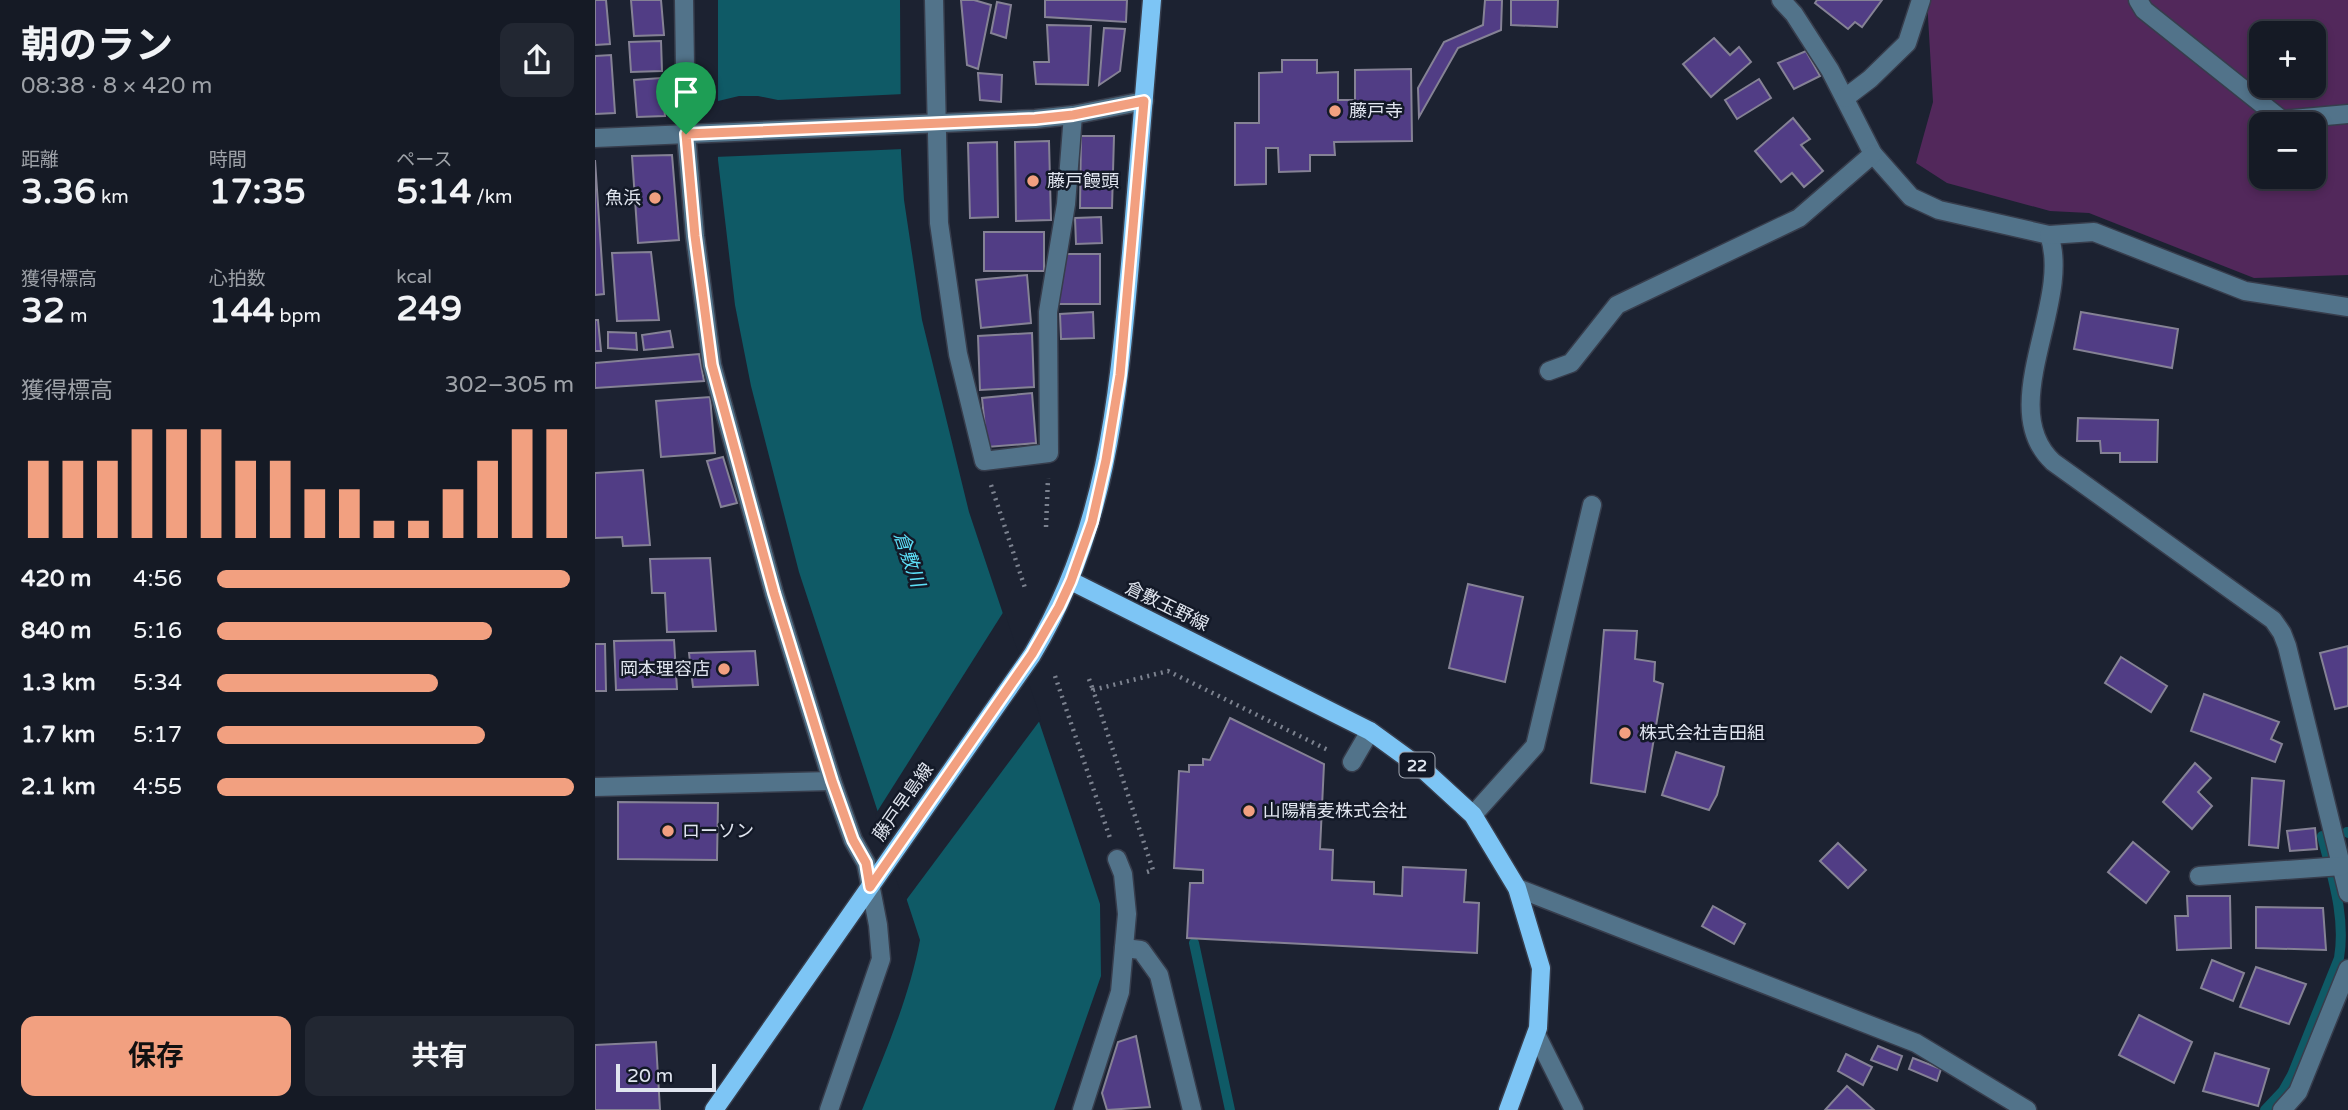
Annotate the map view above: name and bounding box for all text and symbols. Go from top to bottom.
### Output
map controls [2249,21,2326,189]
button: + [2249,21,2326,98]
text: 朝のラン [21,23,173,69]
button: share [500,23,574,97]
pin [656,62,716,134]
text: 08:38 · 8 × 420 m [21,72,212,100]
icon: arrive [667,73,705,111]
place label: 藤戸寺 [1349,100,1403,122]
marker: 藤戸寺 [1327,103,1343,119]
button: − [2249,112,2326,189]
text: 距離 [21,149,59,171]
text: 時間 [209,149,247,171]
text: ペース [396,149,452,171]
place label: 藤戸饅頭 [1047,170,1119,192]
text: 3.36 [21,171,96,213]
text: 17:35 [209,171,306,213]
text: 5:14 [396,171,471,213]
marker: 藤戸饅頭 [1025,173,1041,189]
text: km [96,186,129,208]
text: /km [471,186,513,208]
place label: 魚浜 [605,187,641,209]
marker: 魚浜 [647,190,663,206]
text: kcal [396,266,432,288]
text: 獲得標高 [21,268,97,290]
text: 心拍数 [209,268,266,290]
text: 249 [396,288,462,330]
text: 32 [21,290,65,332]
text: 144 [209,290,275,332]
text: m [65,305,87,327]
text: bpm [275,305,321,327]
text: 302–305 m [445,371,574,399]
text: 獲得標高 [21,377,113,405]
water label: 倉敷川 [889,529,929,592]
text: 420 m [21,565,91,593]
text: 4:56 [133,565,182,593]
street label: 倉敷玉野線 [1122,576,1212,636]
text: 840 m [21,617,91,645]
text: 5:16 [133,617,182,645]
place label: 岡本理容店 [620,658,710,680]
marker: 岡本理容店 [716,661,732,677]
text: 1.3 km [21,669,96,697]
text: 5:34 [133,669,182,697]
text: 1.7 km [21,721,95,749]
text: 5:17 [133,721,182,749]
place label: 株式会社吉田組 [1639,722,1765,744]
marker: 株式会社吉田組 [1617,725,1633,741]
road number: 22 [1399,752,1435,778]
street label: 藤戸早島線 [868,759,938,845]
text: 2.1 km [21,773,96,801]
text: 4:55 [133,773,182,801]
place label: 山陽精麦株式会社 [1263,800,1407,822]
marker: 山陽精麦株式会社 [1241,803,1257,819]
place label: ローソン [682,820,754,842]
marker: ローソン [660,823,676,839]
button: 保存 [21,1016,291,1096]
button: 共有 [305,1016,574,1096]
scale bar [616,1061,716,1093]
text: 20 m [627,1065,673,1087]

